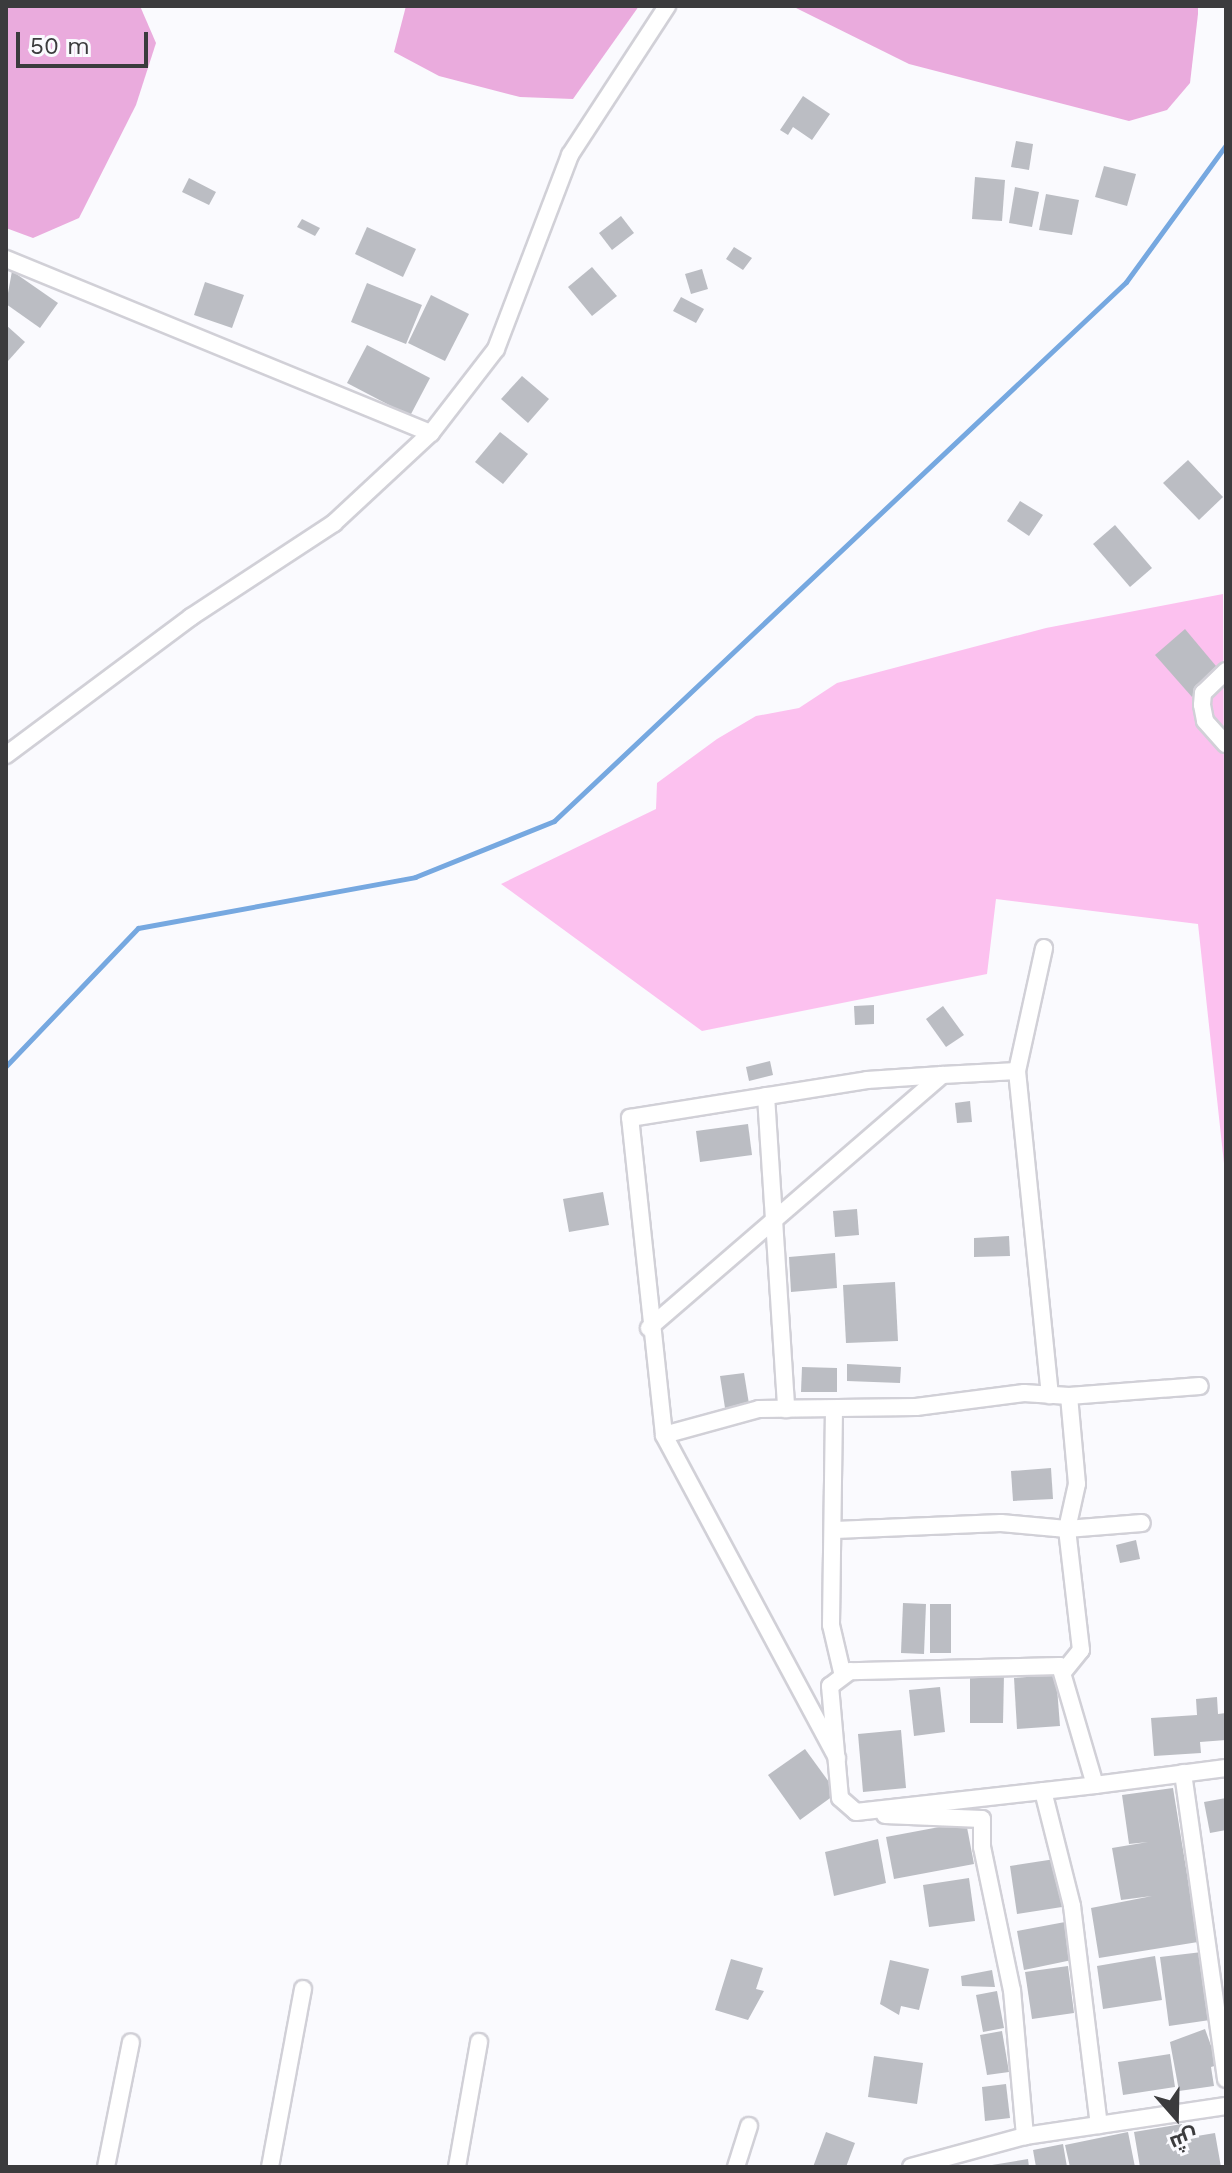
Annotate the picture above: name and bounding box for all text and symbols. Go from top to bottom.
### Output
scale bar [20,16,152,66]
text: 50 m [30,32,90,60]
north arrow [1136,2077,1216,2157]
text: ش [1167,2123,1202,2157]

